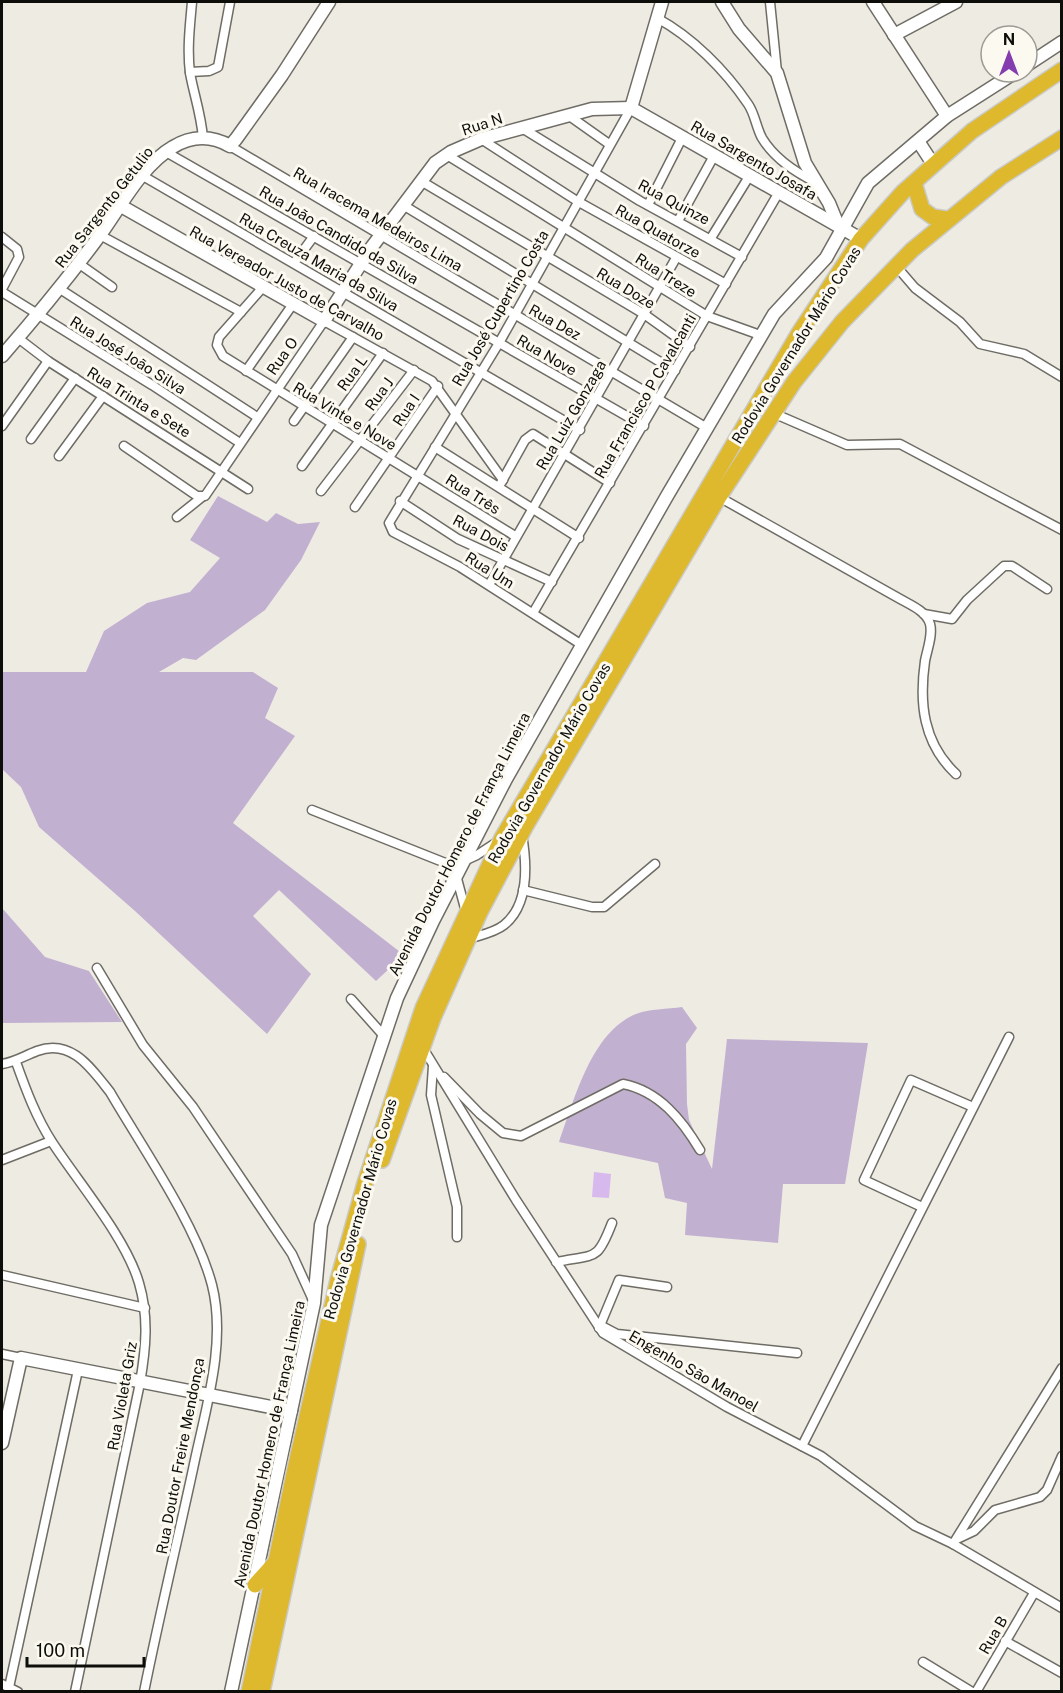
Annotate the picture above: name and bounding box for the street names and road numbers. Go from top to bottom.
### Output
street label: Rua N [459,109,505,139]
street label: Rua Sargento Josafa [688,117,820,203]
street label: Rua Sargento Getulio [52,143,156,271]
street label: Rua Iracema Medeiros Lima [290,164,466,274]
street label: Rua Quinze [635,176,713,228]
street label: Rua João Candido da Silva [257,182,421,288]
street label: Rua Quatorze [613,201,703,261]
street label: Rua Creuza Maria da Silva [237,209,401,315]
street label: Rua Vereador Justo de Carvalho [187,222,387,344]
street label: Rua José Cupertino Costa [448,227,552,389]
street label: Rodovia Governador Mário Covas [728,243,864,447]
street label: Rua Treze [632,250,700,300]
street label: Rua Doze [594,264,658,312]
street label: Rua Dez [526,301,584,343]
street label: Rua Francisco P Cavalcanti [591,311,699,481]
street label: Rua José João Silva [67,313,189,397]
street label: Rua Nove [514,331,580,379]
street label: Rua O [263,334,301,378]
street label: Rua L [334,352,370,394]
street label: Rua Luiz Gonzaga [533,357,609,473]
street label: Rua Trinta e Sete [84,363,194,441]
street label: Rua J [361,374,397,414]
street label: Rua Vinte e Nove [290,378,400,454]
street label: Rua I [389,391,423,429]
street label: Rua Três [443,471,503,517]
street label: Rua Dois [450,511,512,555]
street label: Rua Um [463,548,517,592]
street label: Rodovia Governador Mário Covas [484,660,614,866]
street label: Avenida Doutor Homero de França Limeira [385,710,533,978]
street label: Rodovia Governador Mário Covas [320,1097,400,1321]
street label: Avenida Doutor Homero de França Limeira [230,1299,308,1589]
street label: Engenho São Manoel [626,1327,762,1415]
street label: Rua Violeta Griz [104,1340,140,1452]
street label: Rua Doutor Freire Mendonça [153,1357,207,1555]
street label: Rua B [975,1613,1011,1657]

